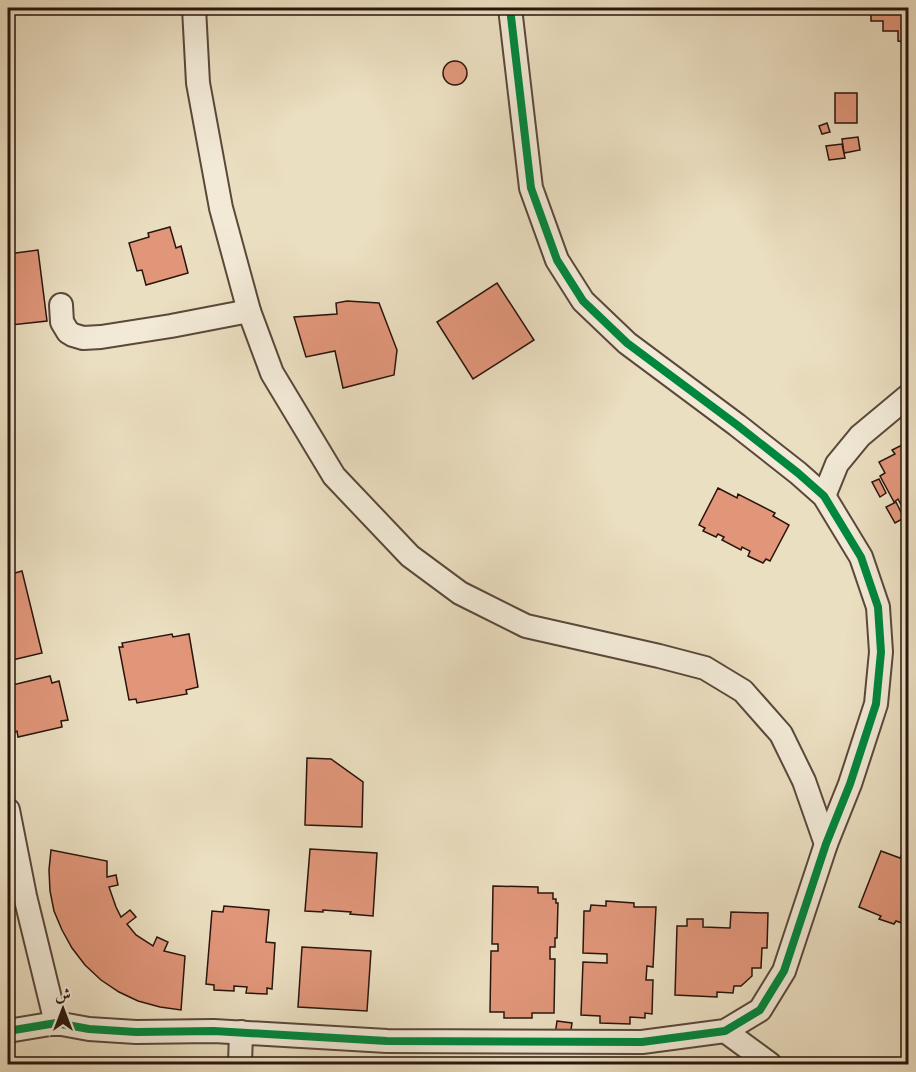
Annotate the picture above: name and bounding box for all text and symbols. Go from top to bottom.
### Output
north arrow [33,979,93,1039]
text: ش [55,985,71,1005]

